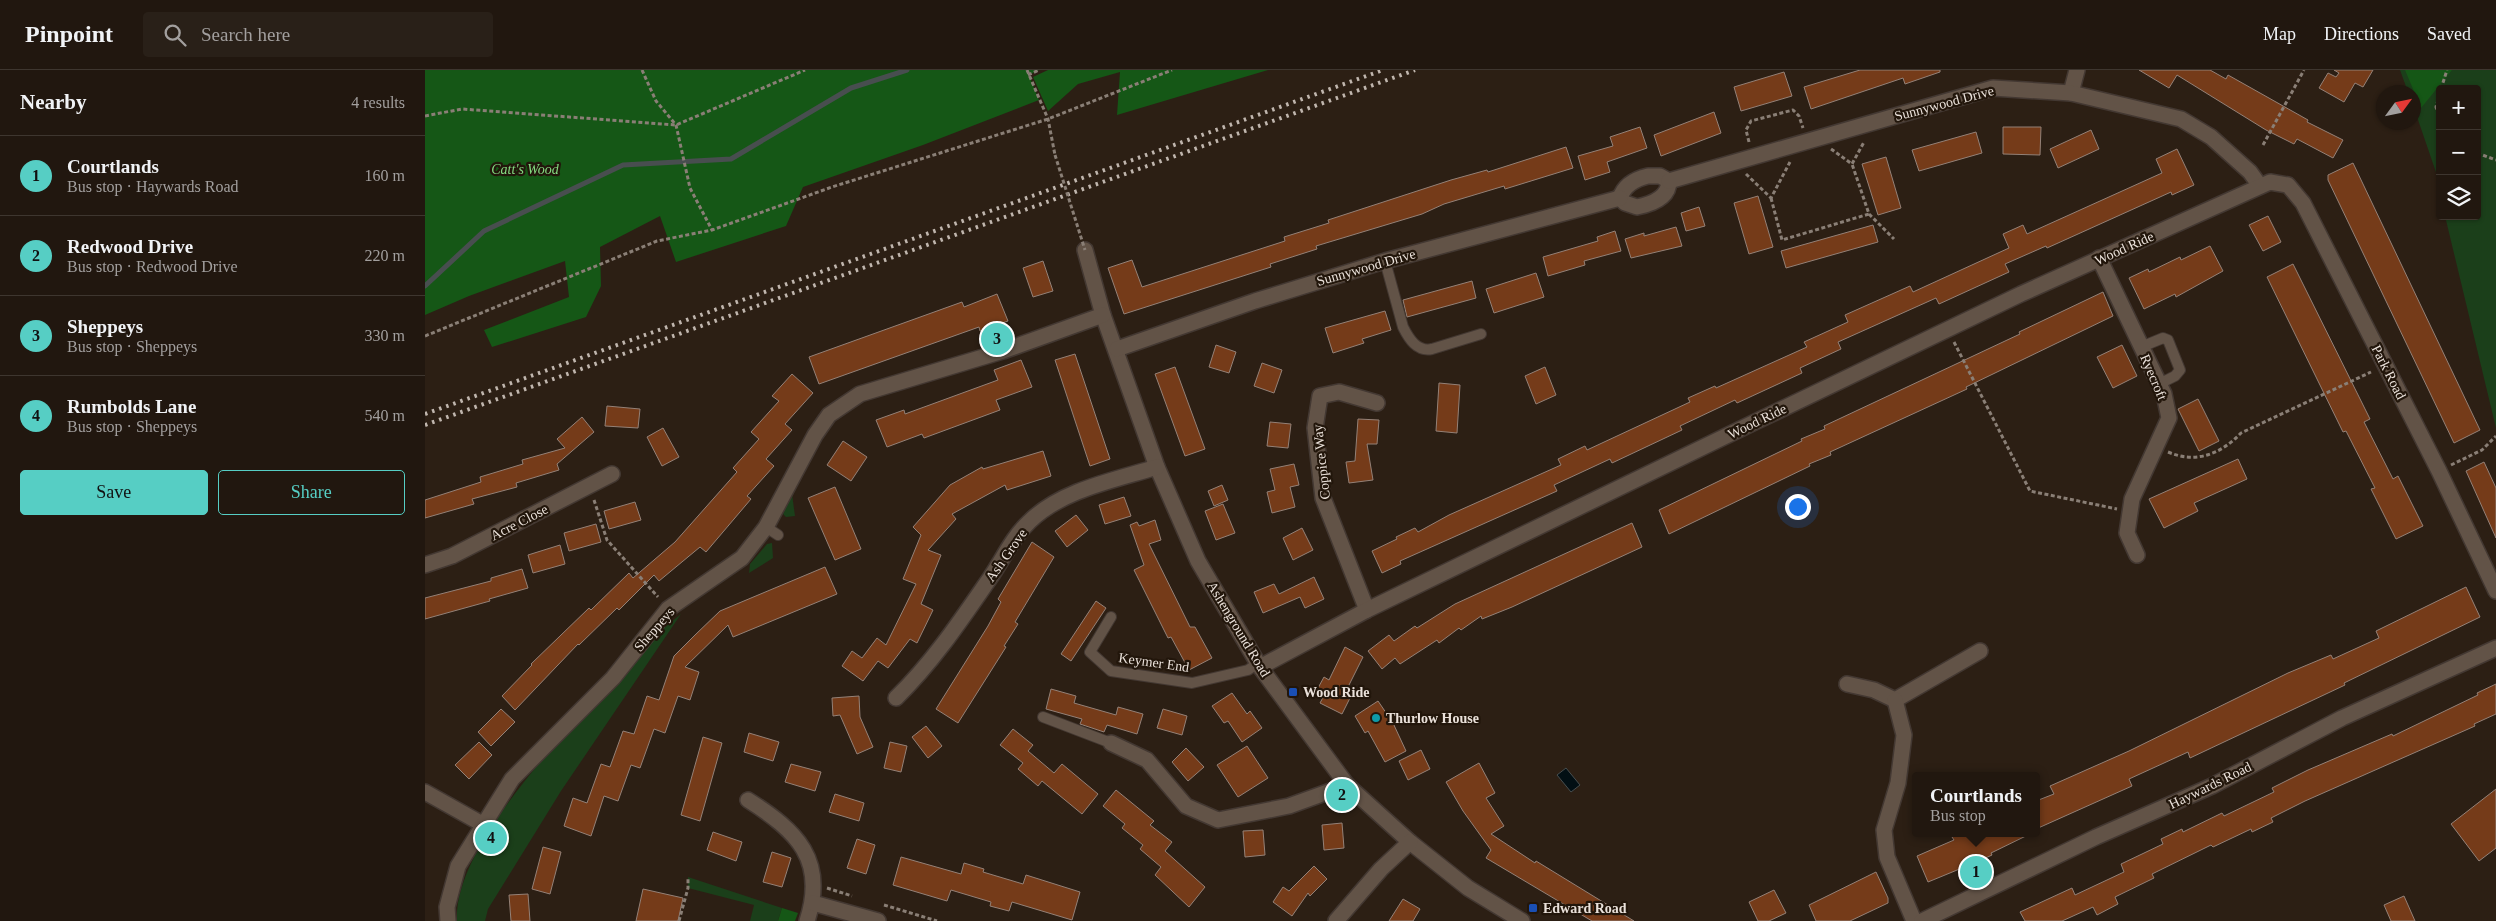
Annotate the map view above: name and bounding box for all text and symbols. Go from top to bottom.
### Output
search box [143,12,493,57]
text: Pinpoint [25,21,113,47]
icon: search [161,21,189,49]
text: Search here [201,24,290,45]
text: Map [2263,24,2296,44]
text: Directions [2324,24,2399,44]
text: Saved [2427,24,2471,44]
street label: Sunnywood Drive [1893,83,1995,124]
north arrow [2376,85,2421,130]
map controls [2436,85,2481,220]
button: + [2436,85,2481,130]
text: Nearby [20,90,87,114]
text: 4 results [351,94,405,111]
button: − [2436,130,2481,175]
text: Courtlands [67,156,159,177]
park label: Catt's Wood [491,162,560,177]
text: 1 [32,167,40,184]
text: 160 m [365,167,405,184]
button: layers [2436,175,2481,220]
text: Bus stop · Haywards Road [67,178,239,195]
street label: Wood Ride [2092,229,2156,268]
text: Redwood Drive [67,236,193,257]
street label: Sunnywood Drive [1315,246,1417,289]
text: 2 [32,247,40,264]
text: 220 m [365,247,405,264]
text: Bus stop · Redwood Drive [67,258,238,275]
text: Sheppeys [67,316,143,337]
pin: 3 [981,320,1013,358]
text: 3 [32,327,40,344]
text: 330 m [365,327,405,344]
text: Bus stop · Sheppeys [67,338,197,355]
street label: Park Road [2369,343,2409,402]
street label: Ryecroft [2137,352,2170,403]
text: Rumbolds Lane [67,396,196,417]
street label: Wood Ride [1726,401,1789,442]
text: 4 [32,407,40,424]
text: 540 m [365,407,405,424]
text: Bus stop · Sheppeys [67,418,197,435]
street label: Coppice Way [1310,424,1333,500]
button: Save [20,470,208,515]
button: Share [218,470,405,515]
your location [1785,494,1811,520]
street label: Acre Close [488,502,551,543]
street label: Ash Grove [983,526,1030,585]
street label: Ashenground Road [1204,579,1273,680]
street label: Sheppeys [631,604,678,655]
street label: Keymer End [1118,650,1190,675]
place label: Wood Ride [1303,685,1370,700]
marker: Wood Ride [1287,686,1299,698]
place label: Thurlow House [1386,711,1479,726]
marker: Thurlow House [1370,712,1382,724]
street label: Haywards Road [2167,759,2254,812]
popup [1912,772,2040,837]
pin: 2 [1326,776,1358,814]
text: Courtlands [1930,785,2022,806]
text: Bus stop [1930,807,1986,824]
pin: 4 [475,819,507,857]
pin: 1 [1960,853,1992,891]
place label: Edward Road [1543,901,1627,916]
marker: Edward Road [1527,902,1539,914]

